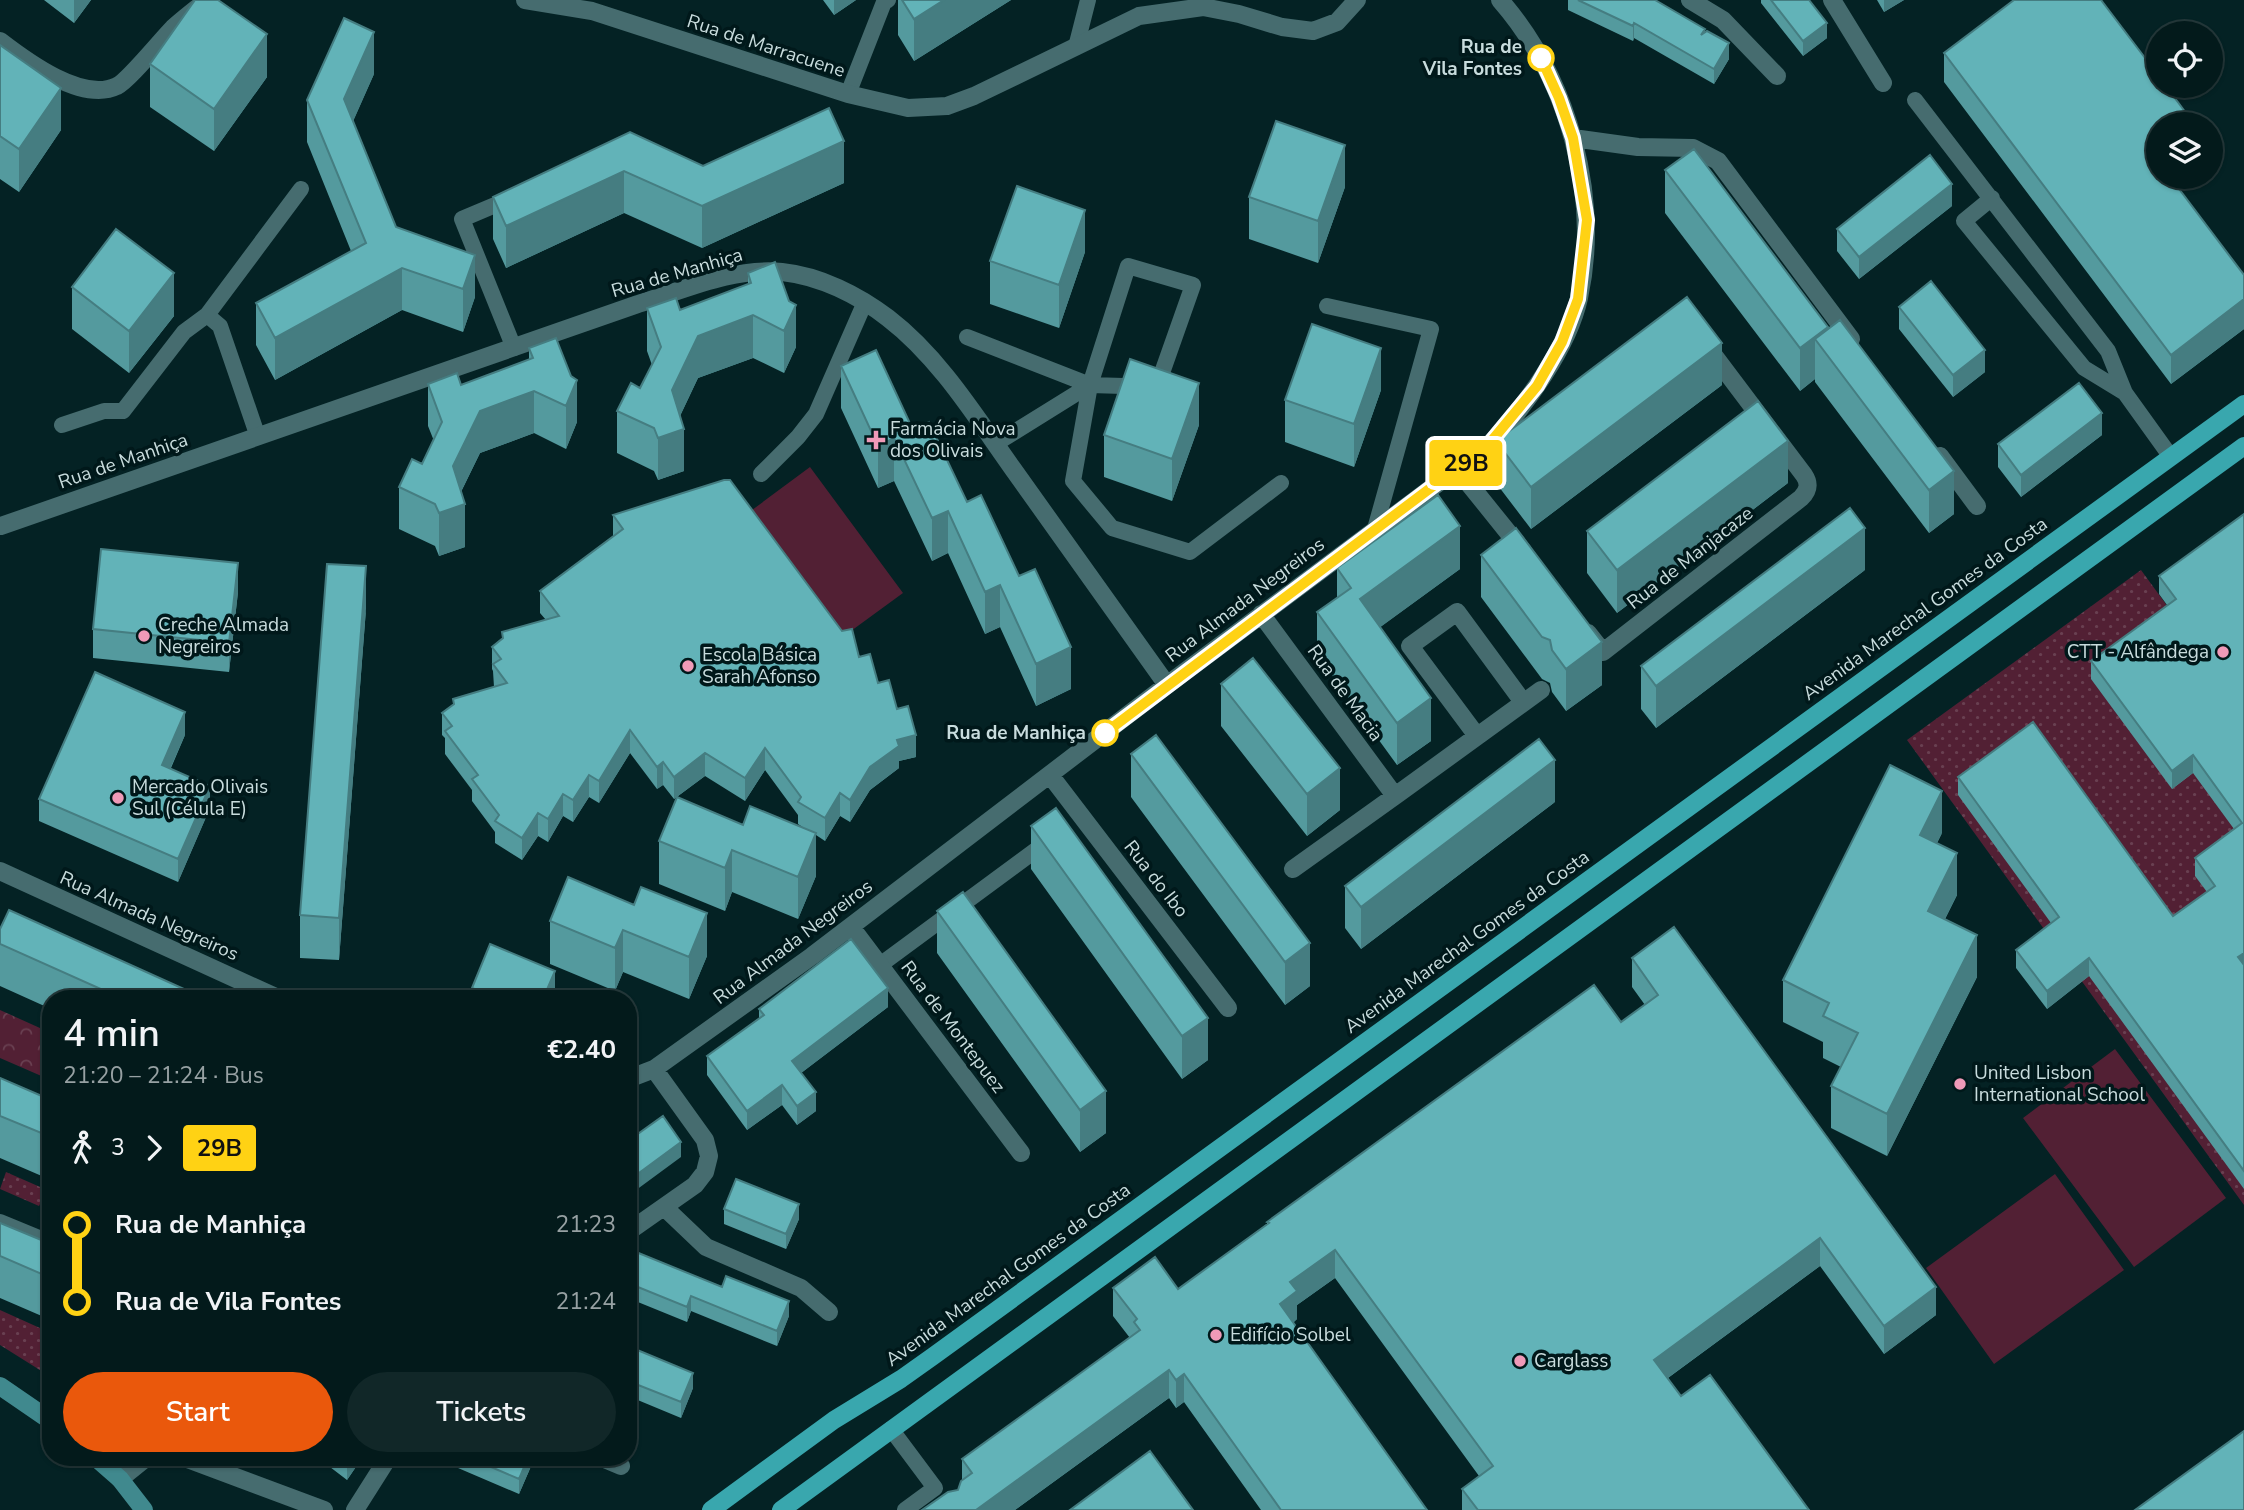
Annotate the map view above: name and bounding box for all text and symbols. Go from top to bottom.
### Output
street label: Rua de Marracuene [684,8,848,84]
map controls [2146,21,2223,189]
button: locate [2146,21,2223,98]
place label: Rua de Vila Fontes [1422,34,1522,82]
marker: Rua de Vila Fontes [1528,45,1554,71]
button: layers [2146,112,2223,189]
street label: Rua de Manhiça [608,242,746,304]
place label: Farmácia Nova dos Olivais [890,416,1016,464]
street label: Rua de Manhiça [55,427,191,495]
marker: Farmácia Nova dos Olivais [868,432,884,448]
line badge: 29B [1426,440,1506,486]
text: 29B [1443,447,1489,479]
street label: Rua de Manjacaze [1621,500,1759,616]
street label: Avenida Marechal Gomes da Costa [1797,511,2053,707]
street label: Rua Almada Negreiros [1160,532,1330,668]
place label: Creche Almada Negreiros [158,612,289,660]
marker: Creche Almada Negreiros [136,628,152,644]
street label: Rua de Macia [1301,639,1389,747]
place label: CTT - Alfândega [2067,639,2209,665]
place label: Escola Básica Sarah Afonso [702,642,817,690]
marker: CTT - Alfândega [2215,644,2231,660]
marker: Escola Básica Sarah Afonso [680,658,696,674]
place label: Rua de Manhiça [946,720,1086,746]
marker: Rua de Manhiça [1092,720,1118,746]
place label: Mercado Olivais Sul (Célula E) [132,774,268,822]
marker: Mercado Olivais Sul (Célula E) [110,790,126,806]
street label: Rua do Ibo [1118,835,1194,923]
street label: Avenida Marechal Gomes da Costa [1339,844,1595,1040]
street label: Rua Almada Negreiros [56,865,242,967]
street label: Rua Almada Negreiros [708,874,878,1010]
street label: Rua de Montepuez [895,956,1011,1099]
text: 4 min [63,1008,160,1059]
text: €2.40 [547,1032,616,1067]
text: 21:20 – 21:24 · Bus [63,1060,264,1091]
place label: United Lisbon International School [1974,1060,2145,1108]
marker: United Lisbon International School [1952,1076,1968,1092]
icon: walk [63,1129,101,1167]
icon: forward [135,1129,173,1167]
text: 3 [111,1132,125,1163]
text: 29B [197,1132,242,1164]
street label: Avenida Marechal Gomes da Costa [880,1177,1136,1373]
text: Rua de Manhiça [115,1207,306,1242]
text: 21:23 [556,1209,616,1240]
text: Rua de Vila Fontes [115,1284,342,1319]
text: 21:24 [556,1286,616,1317]
place label: Edifício Solbel [1230,1322,1351,1348]
marker: Edifício Solbel [1208,1327,1224,1343]
place label: Carglass [1534,1348,1608,1374]
marker: Carglass [1512,1353,1528,1369]
button: Start [63,1372,333,1452]
button: Tickets [347,1372,616,1452]

